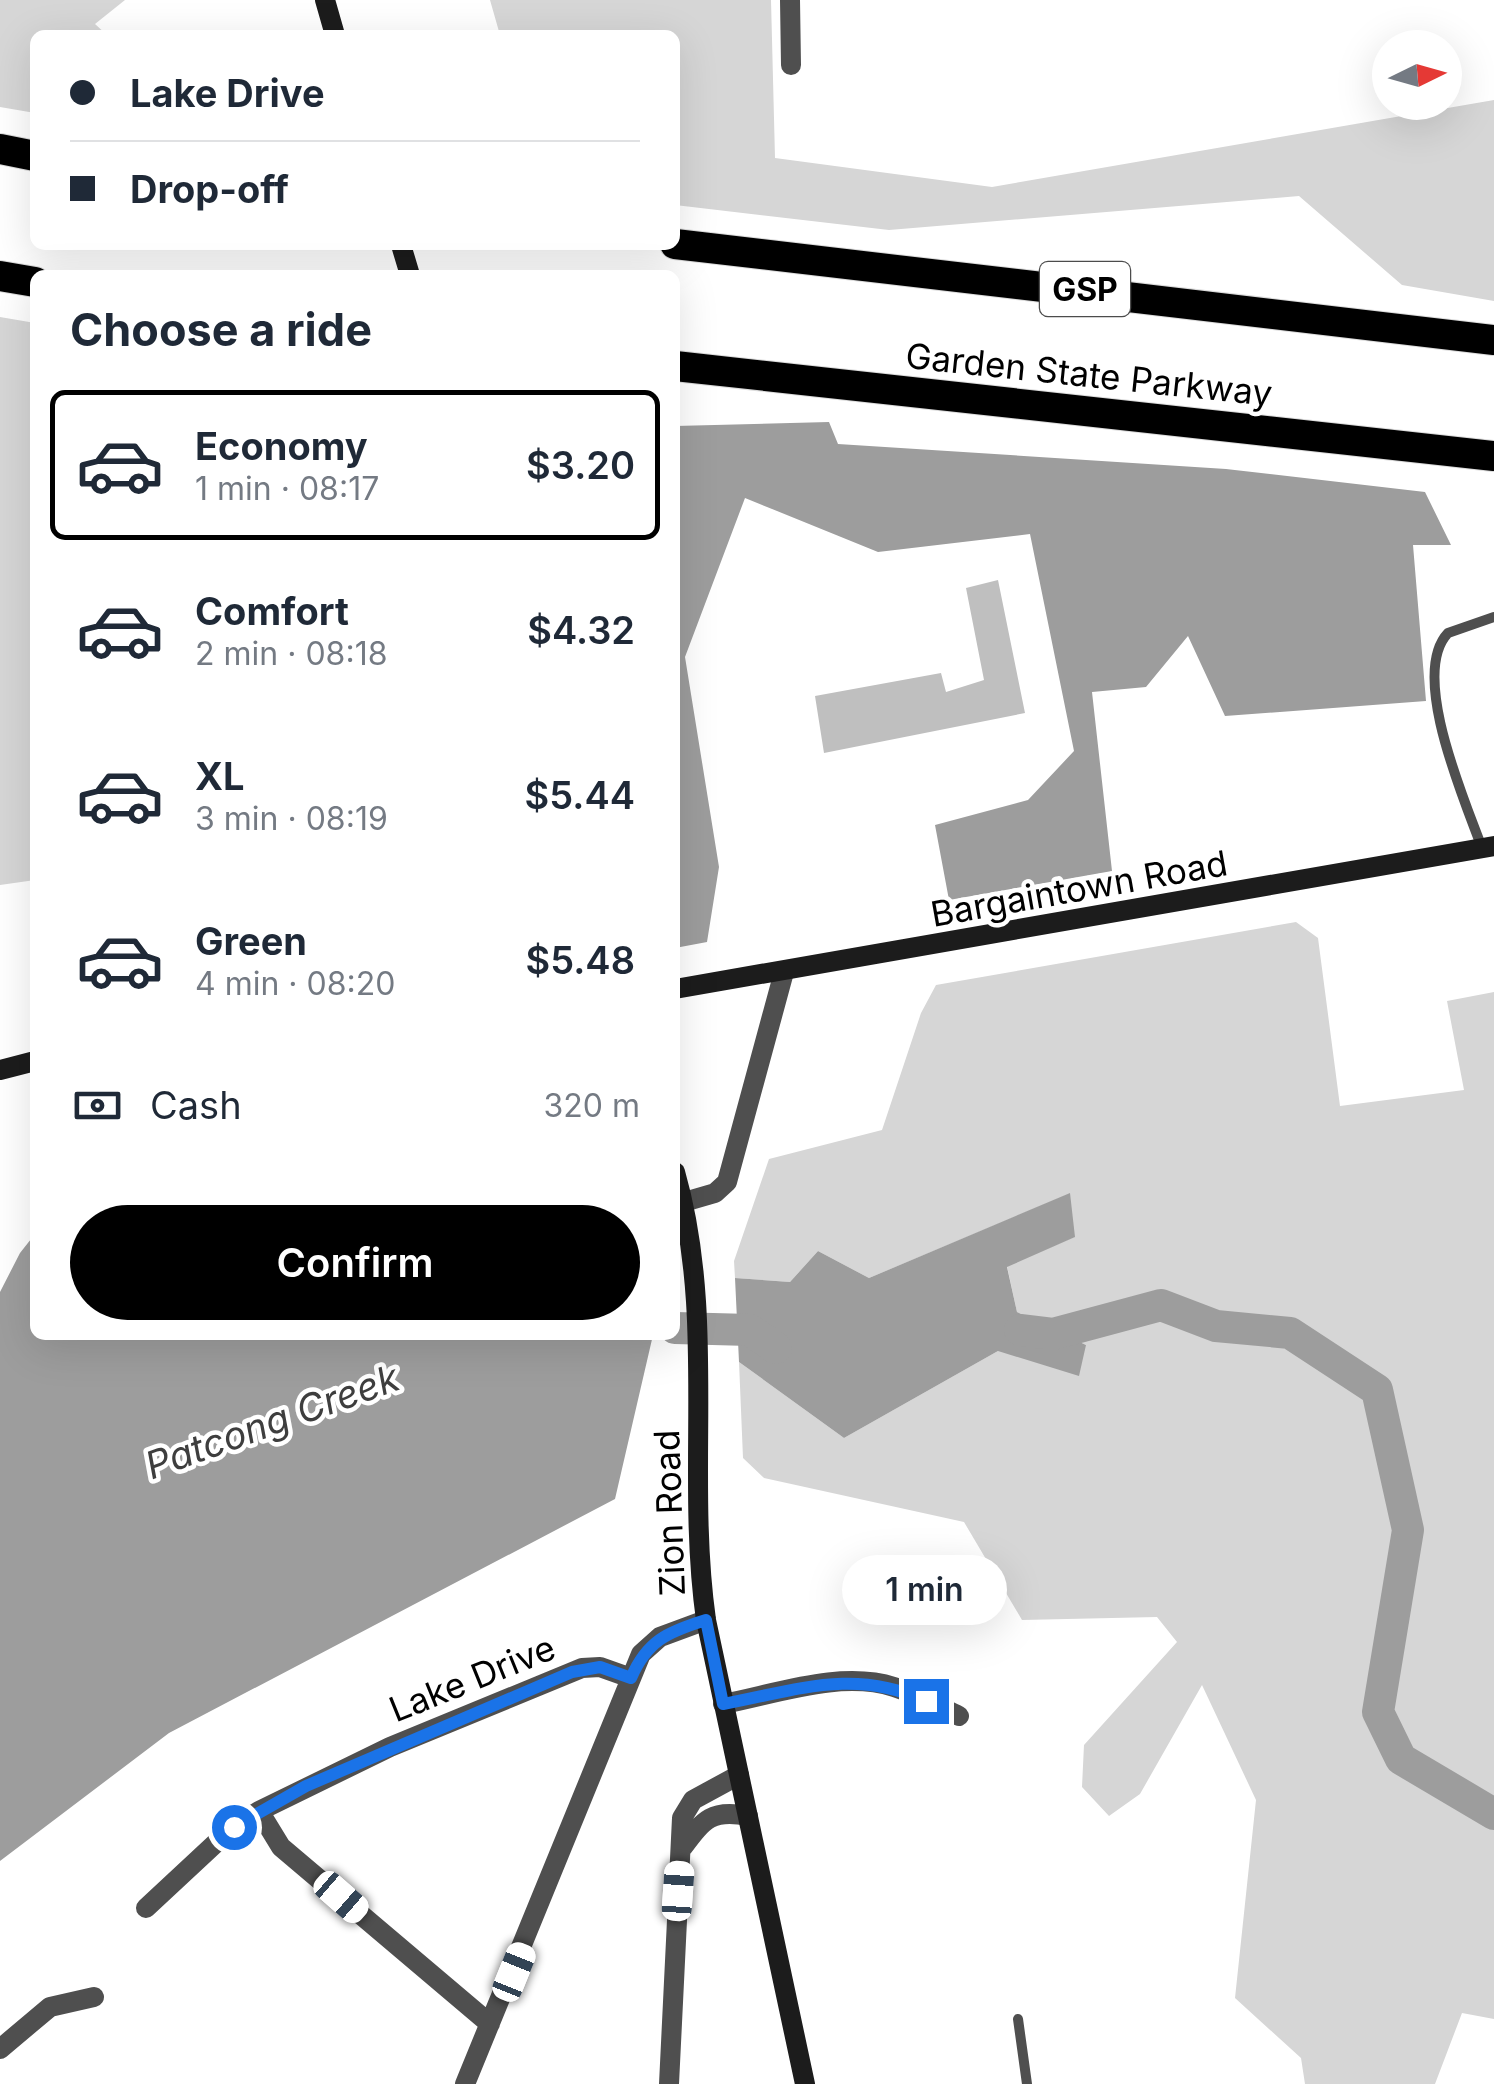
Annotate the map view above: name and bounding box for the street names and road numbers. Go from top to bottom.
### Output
road number: GSP [1040,262,1130,316]
street label: Garden State Parkway [904,334,1274,414]
street label: Bargaintown Road [927,841,1231,935]
street label: Zion Road [645,1429,693,1597]
street label: Lake Drive [383,1626,561,1730]

